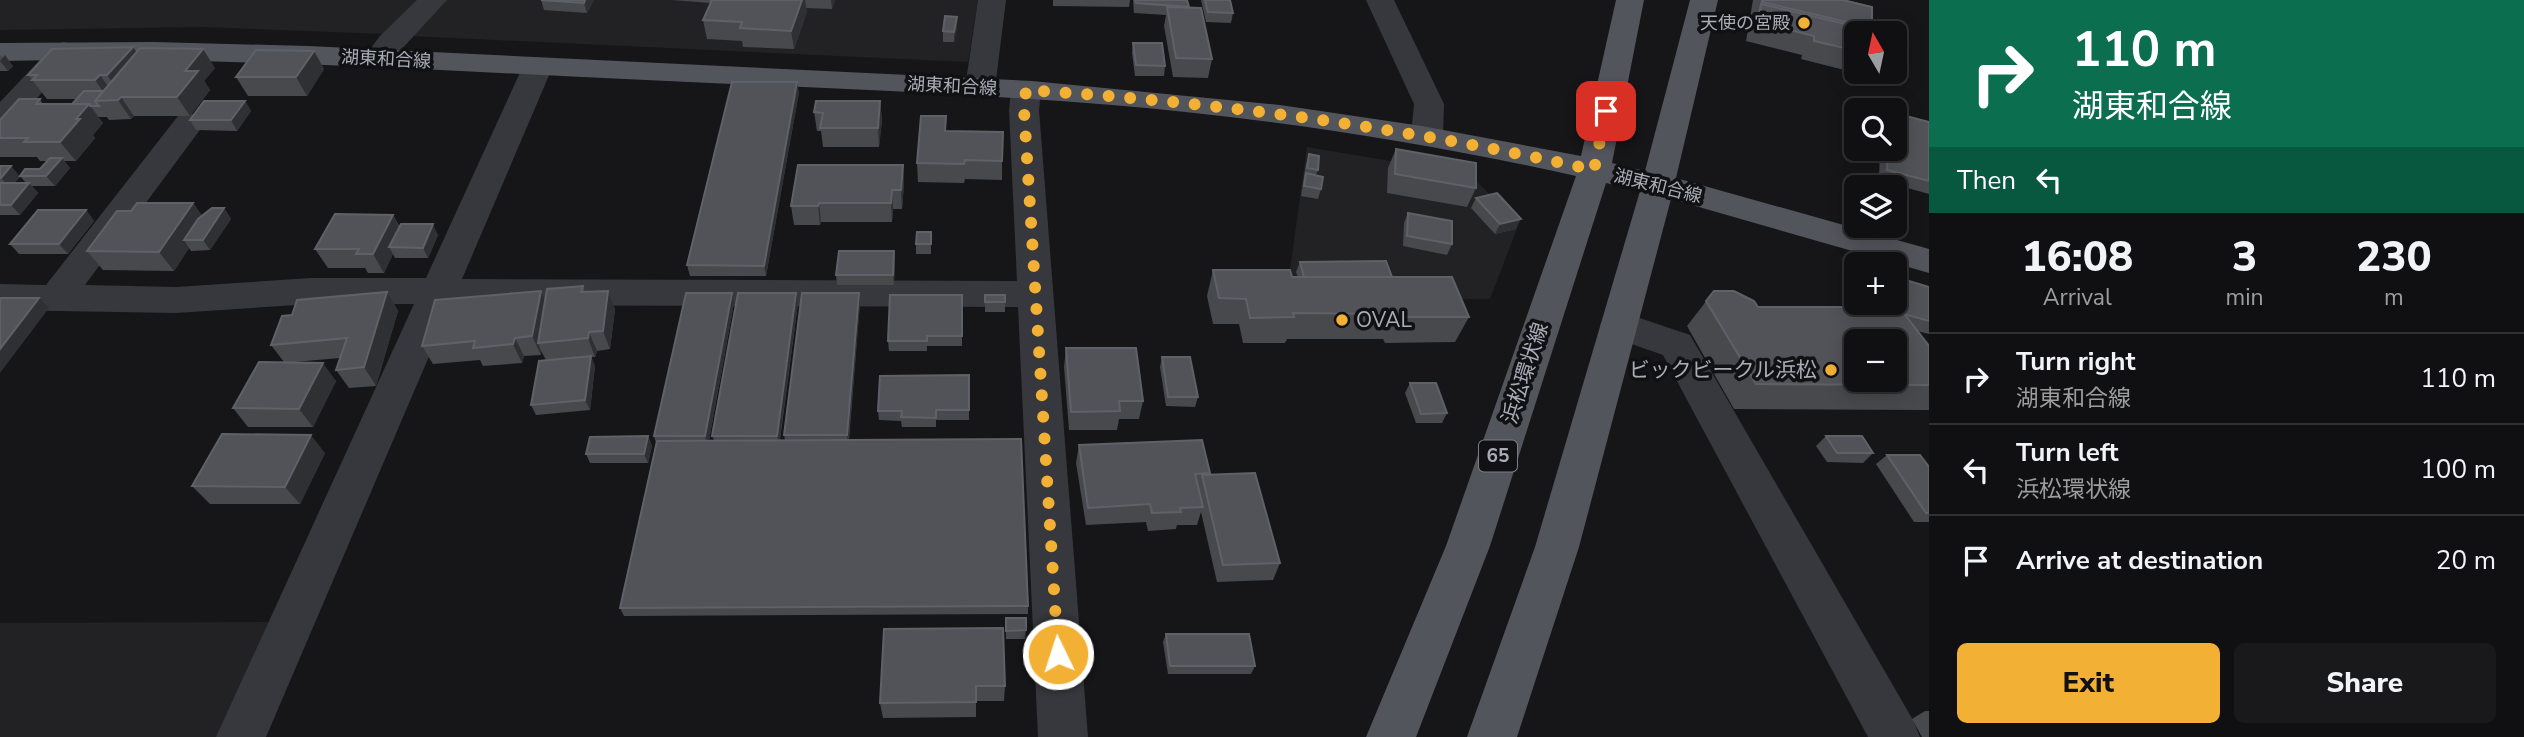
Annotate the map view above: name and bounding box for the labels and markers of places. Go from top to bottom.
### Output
place label: 天使の宮殿 [1700,11,1790,35]
marker: 天使の宮殿 [1796,15,1812,31]
pin [1576,81,1636,141]
place label: OVAL [1356,306,1412,334]
marker: OVAL [1334,312,1350,328]
place label: ビックビークル浜松 [1629,356,1817,384]
marker: ビックビークル浜松 [1823,362,1839,378]

